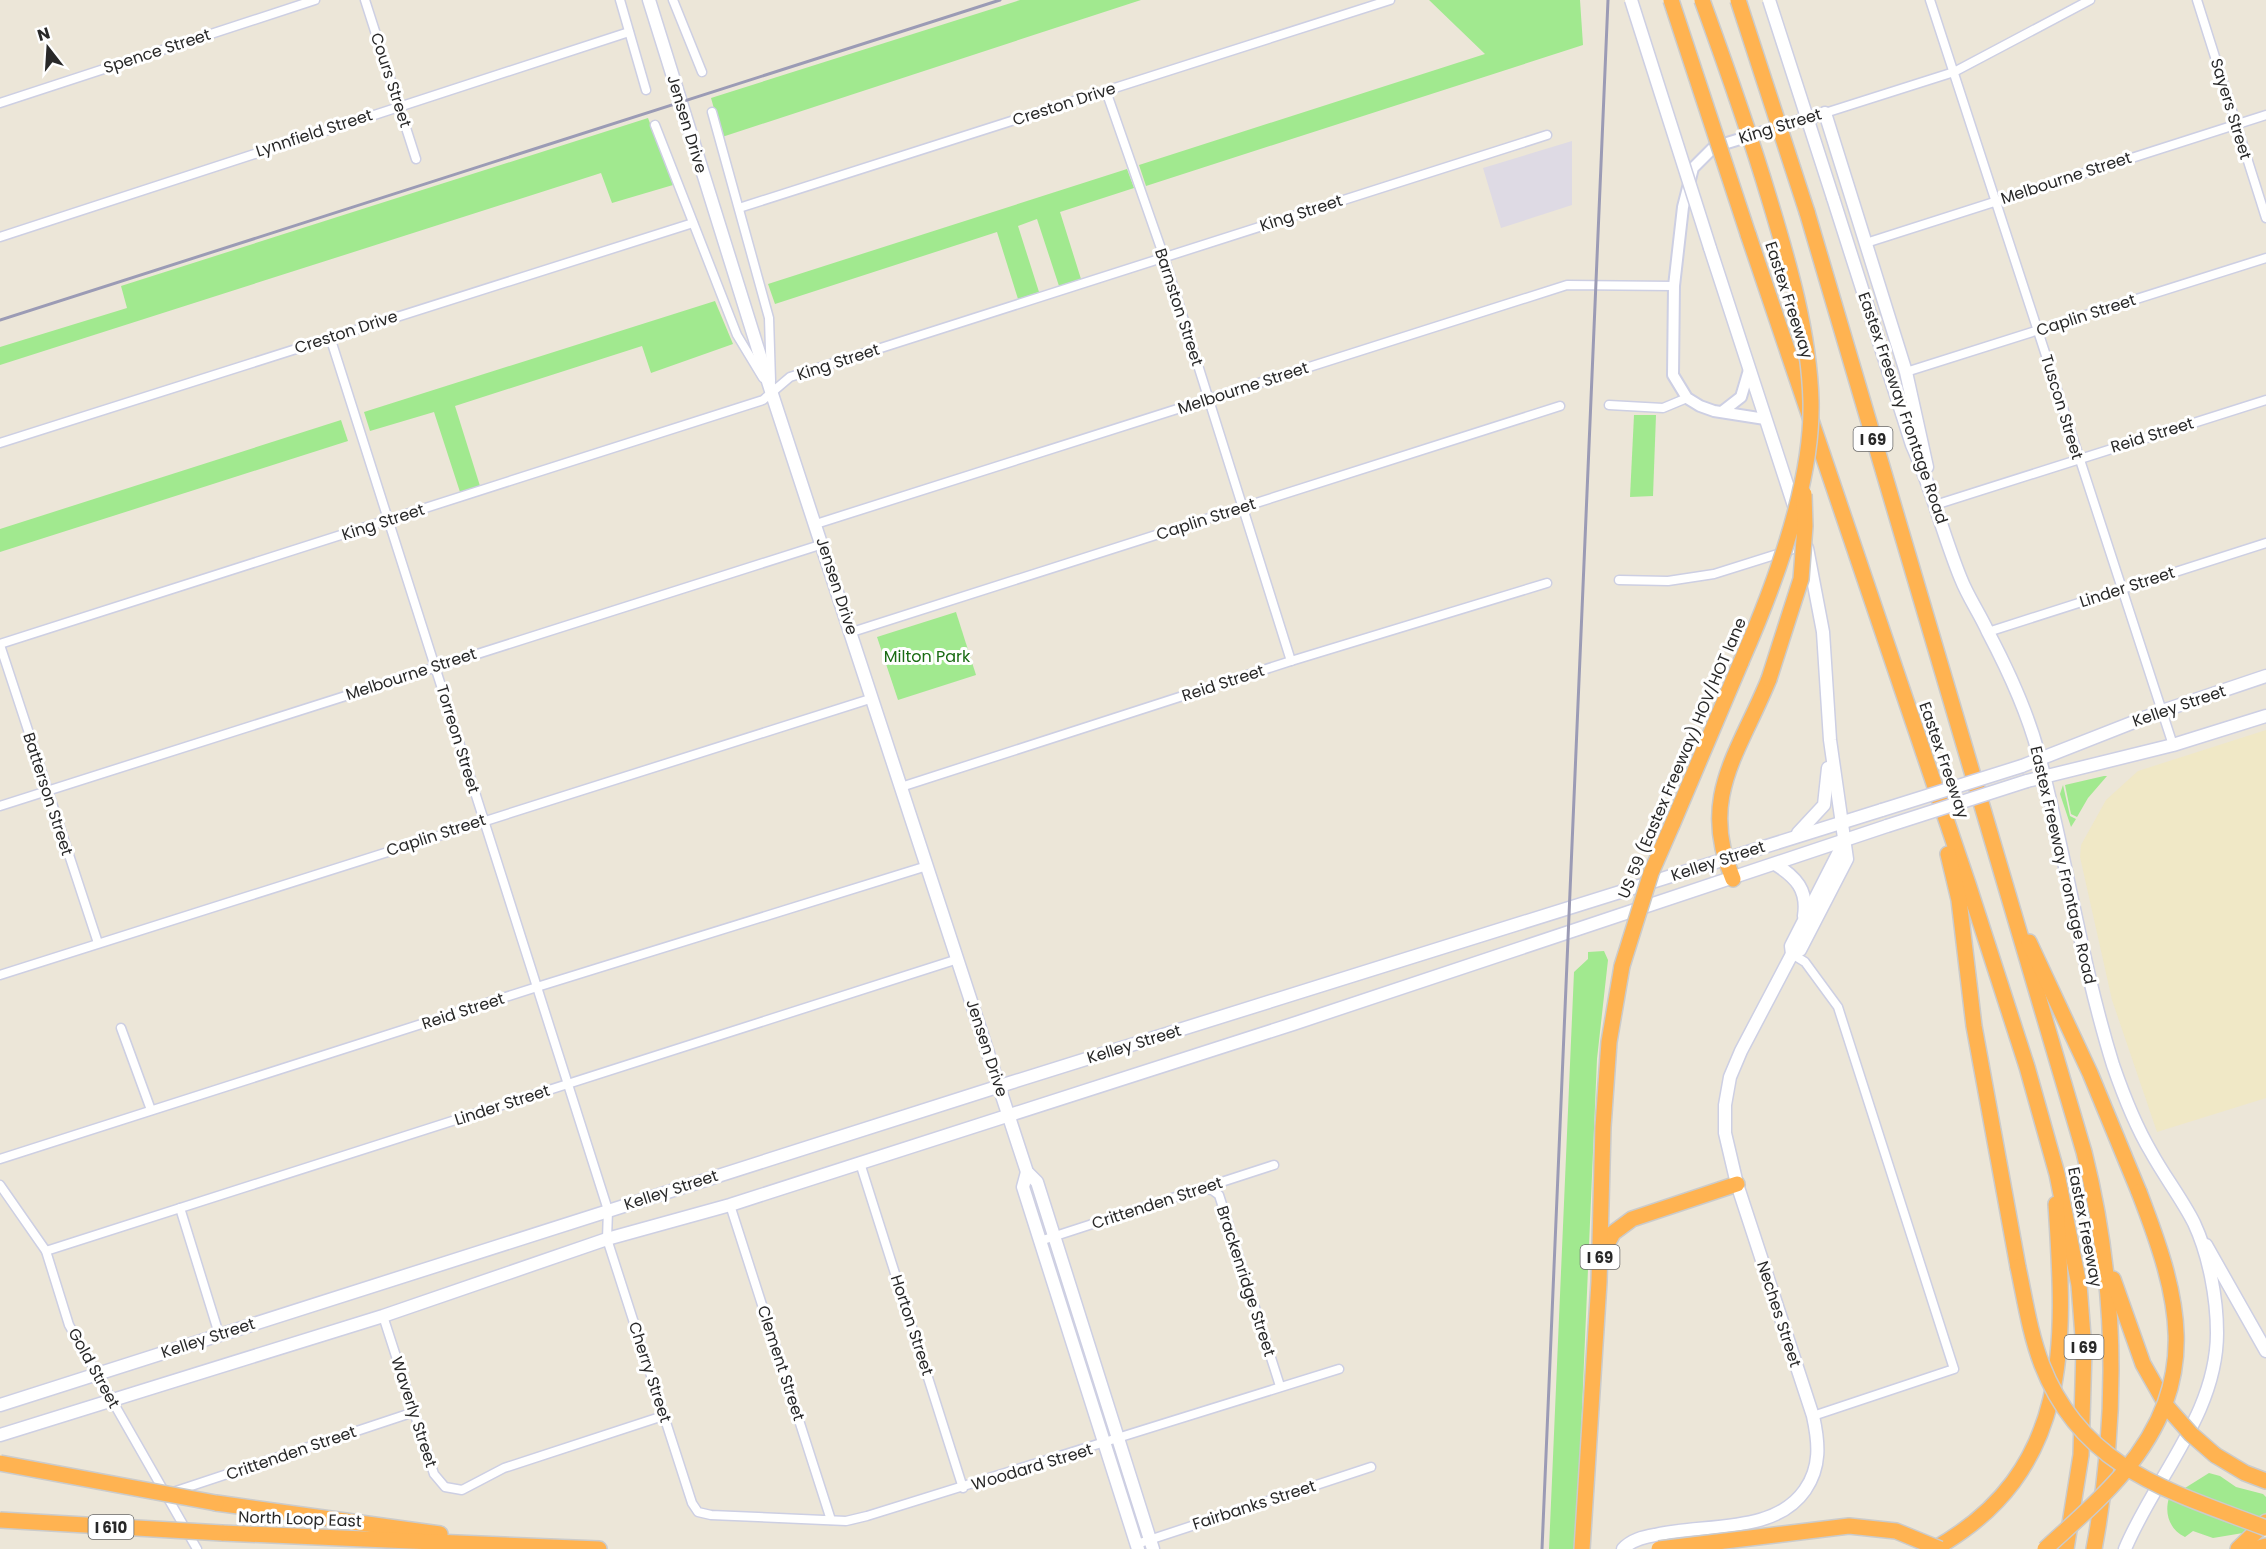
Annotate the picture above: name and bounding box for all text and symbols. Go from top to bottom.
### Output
north arrow [18,18,78,78]
text: N [35,21,53,47]
street label: Spence Street [101,23,214,79]
street label: Cours Street [365,30,417,130]
street label: Sayers Street [2205,56,2257,163]
street label: Jensen Drive [661,72,713,176]
street label: Creston Drive [1009,76,1119,132]
street label: King Street [1736,102,1825,150]
street label: Lynnfield Street [253,103,375,163]
street label: Melbourne Street [1998,146,2134,210]
street label: King Street [1257,189,1345,237]
street label: Eastex Freeway [1759,238,1819,362]
street label: Barnston Street [1149,245,1209,369]
street label: Caplin Street [2033,288,2139,342]
street label: Eastex Freeway Frontage Road [1852,289,1954,527]
street label: Creston Drive [291,304,401,360]
street label: King Street [794,338,882,386]
street label: Tuscon Street [2035,352,2089,462]
street label: Melbourne Street [1175,356,1311,420]
street label: Reid Street [2108,411,2196,459]
road number: I 69 [1854,427,1892,451]
street label: Caplin Street [1153,492,1259,546]
street label: King Street [339,498,427,546]
street label: Jensen Drive [810,534,864,638]
street label: Linder Street [2076,561,2178,613]
street label: US 59 (Eastex Freeway) HOV/HOT lane [1612,614,1752,902]
street label: Melbourne Street [343,642,479,706]
park label: Milton Park [884,645,971,668]
street label: Reid Street [1179,659,1267,707]
street label: Kelley Street [2129,679,2229,733]
street label: Torreon Street [431,682,485,796]
street label: Eastex Freeway [1913,699,1975,821]
street label: Batterson Street [17,730,79,859]
street label: Eastex Freeway Frontage Road [2024,744,2102,986]
street label: Caplin Street [383,808,489,862]
street label: Kelley Street [1668,835,1768,887]
street label: Reid Street [419,987,507,1035]
street label: Jensen Drive [960,996,1014,1100]
street label: Kelley Street [1084,1019,1184,1069]
street label: Linder Street [451,1079,553,1131]
street label: Kelley Street [621,1164,721,1216]
street label: Eastex Freeway [2062,1165,2108,1289]
street label: Crittenden Street [1089,1171,1225,1235]
street label: Brackenridge Street [1211,1203,1281,1360]
road number: I 69 [1580,1245,1620,1269]
street label: Neches Street [1751,1258,1807,1370]
street label: Horton Street [885,1272,939,1379]
street label: Clement Street [752,1302,810,1424]
street label: Kelley Street [158,1312,258,1364]
street label: Cherry Street [623,1319,677,1425]
street label: Gold Street [62,1324,126,1412]
road number: I 69 [2064,1335,2104,1359]
street label: Waverly Street [385,1354,443,1471]
street label: Crittenden Street [223,1420,359,1486]
street label: Woodard Street [969,1438,1096,1496]
street label: Fairbanks Street [1189,1474,1319,1536]
street label: North Loop East [238,1505,362,1533]
road number: I 610 [88,1515,134,1539]

